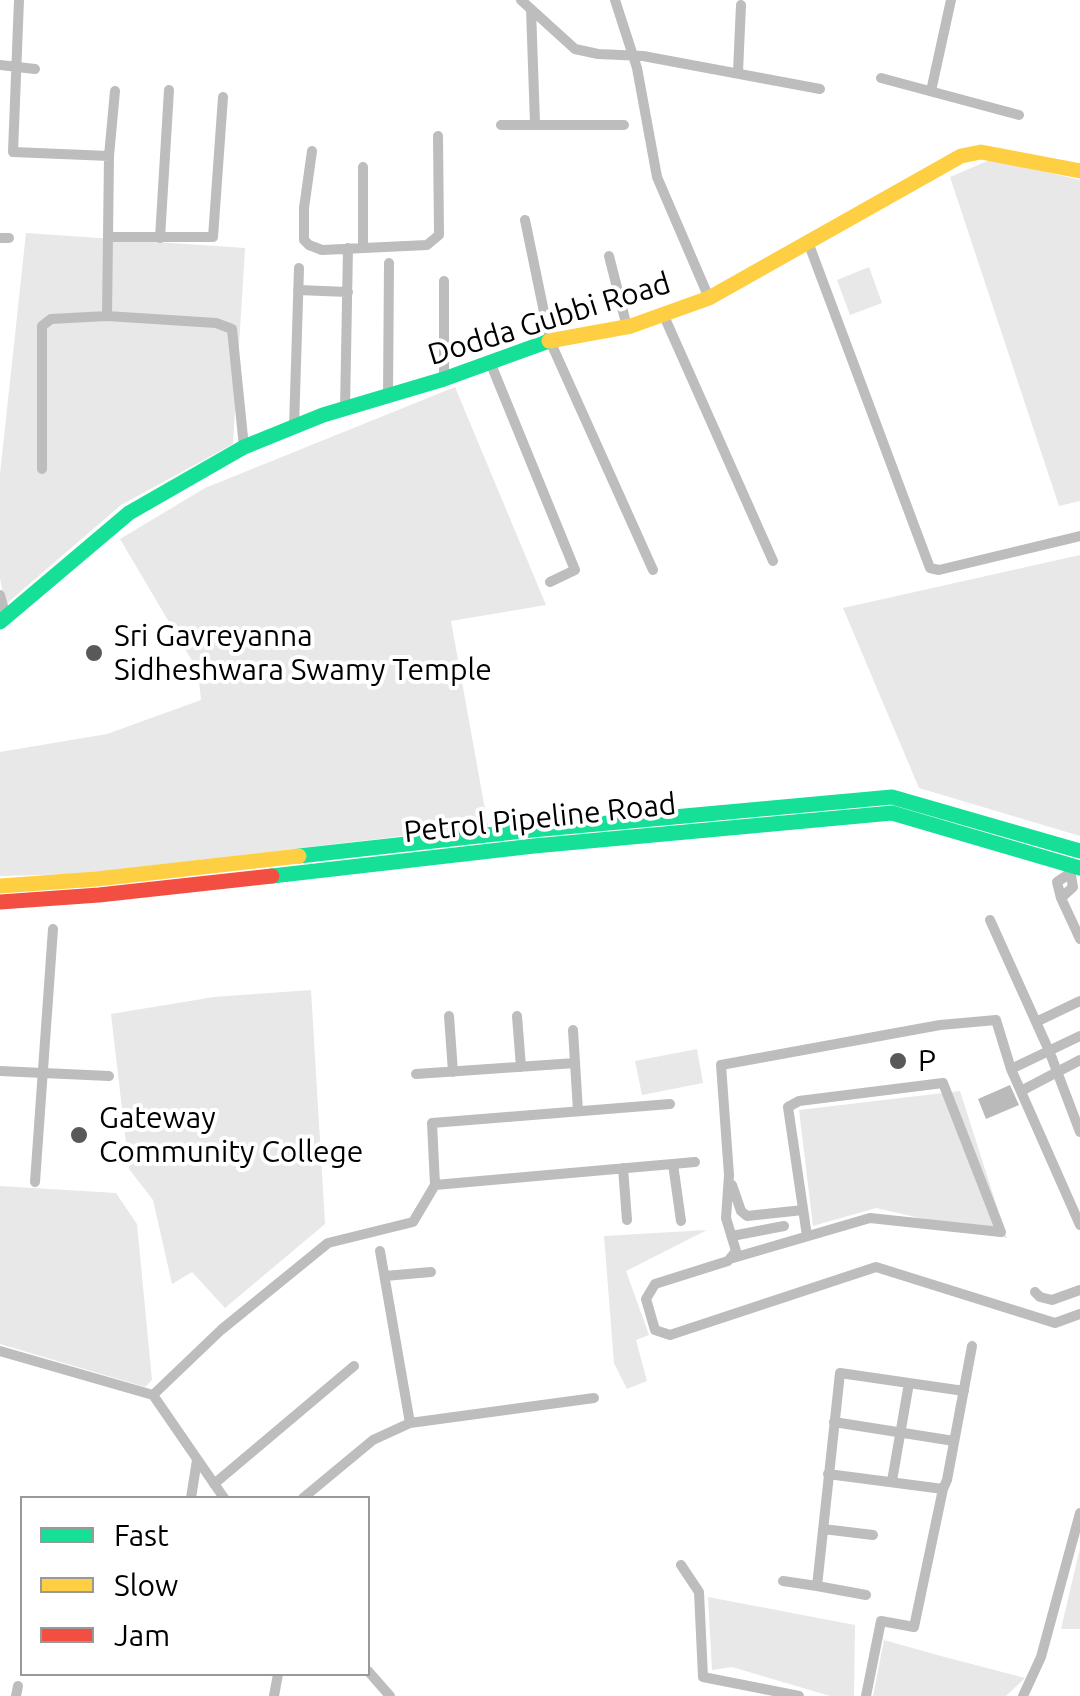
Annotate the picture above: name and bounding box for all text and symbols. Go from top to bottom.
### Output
street label: Dodda Gubbi Road [423,265,675,373]
place label: Sri Gavreyanna Sidheshwara Swamy Temple [114,618,492,688]
marker: Sri Gavreyanna Sidheshwara Swamy Temple [83,642,105,664]
street label: Petrol Pipeline Road [402,786,678,850]
place label: P [918,1043,936,1079]
marker: P [887,1050,909,1072]
place label: Gateway Community College [99,1100,363,1170]
marker: Gateway Community College [68,1124,90,1146]
legend [20,1496,370,1676]
text: Fast [114,1518,169,1552]
text: Slow [114,1568,178,1602]
text: Jam [114,1618,170,1652]

